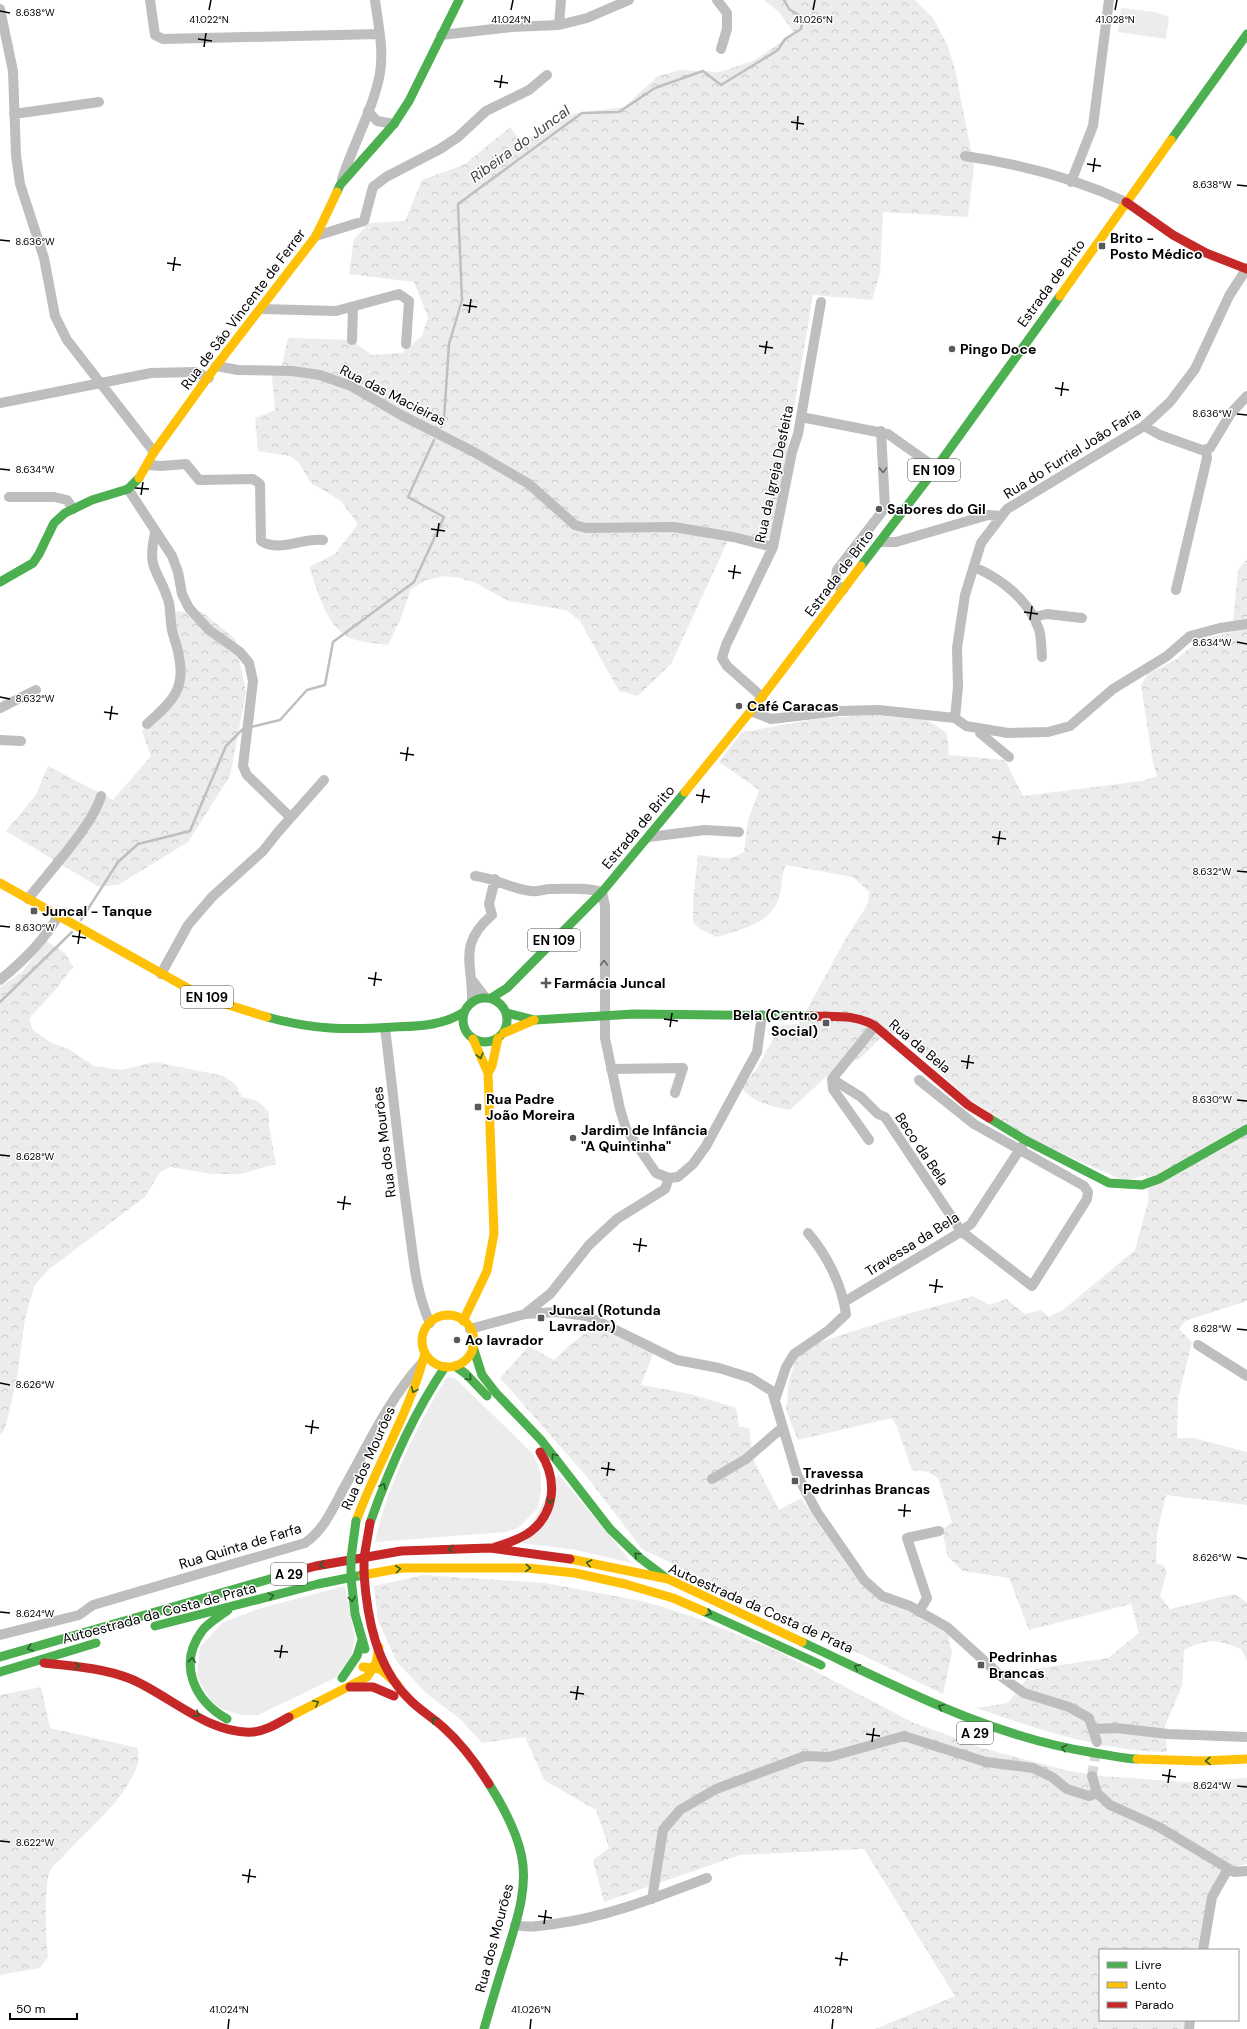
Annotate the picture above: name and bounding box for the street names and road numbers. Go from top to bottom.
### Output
street label: Rua de São Vincente de Ferrer [177,225,309,393]
street label: Estrada de Brito [1013,236,1089,330]
street label: Rua das Macieiras [337,360,449,430]
street label: Rua do Furriel João Faria [1000,403,1144,503]
street label: Rua da Igreja Desfeita [751,404,797,544]
road number: EN 109 [908,459,960,481]
street label: Estrada de Brito [800,526,878,620]
street label: Estrada de Brito [598,781,678,873]
road number: EN 109 [528,929,580,951]
road number: EN 109 [181,986,233,1008]
street label: Rua da Bela [886,1015,954,1077]
street label: Rua dos Mourões [368,1085,400,1199]
street label: Beco da Bela [891,1109,953,1189]
street label: Travessa da Bela [862,1208,962,1280]
street label: Rua dos Mourões [337,1403,399,1513]
street label: Rua Quinta de Farfa [177,1519,303,1573]
street label: Autoestrada da Costa de Prata [666,1559,856,1657]
road number: A 29 [271,1563,307,1585]
street label: Autoestrada da Costa de Prata [60,1578,258,1648]
road number: A 29 [957,1722,993,1744]
street label: Rua dos Mourões [471,1882,517,1994]

